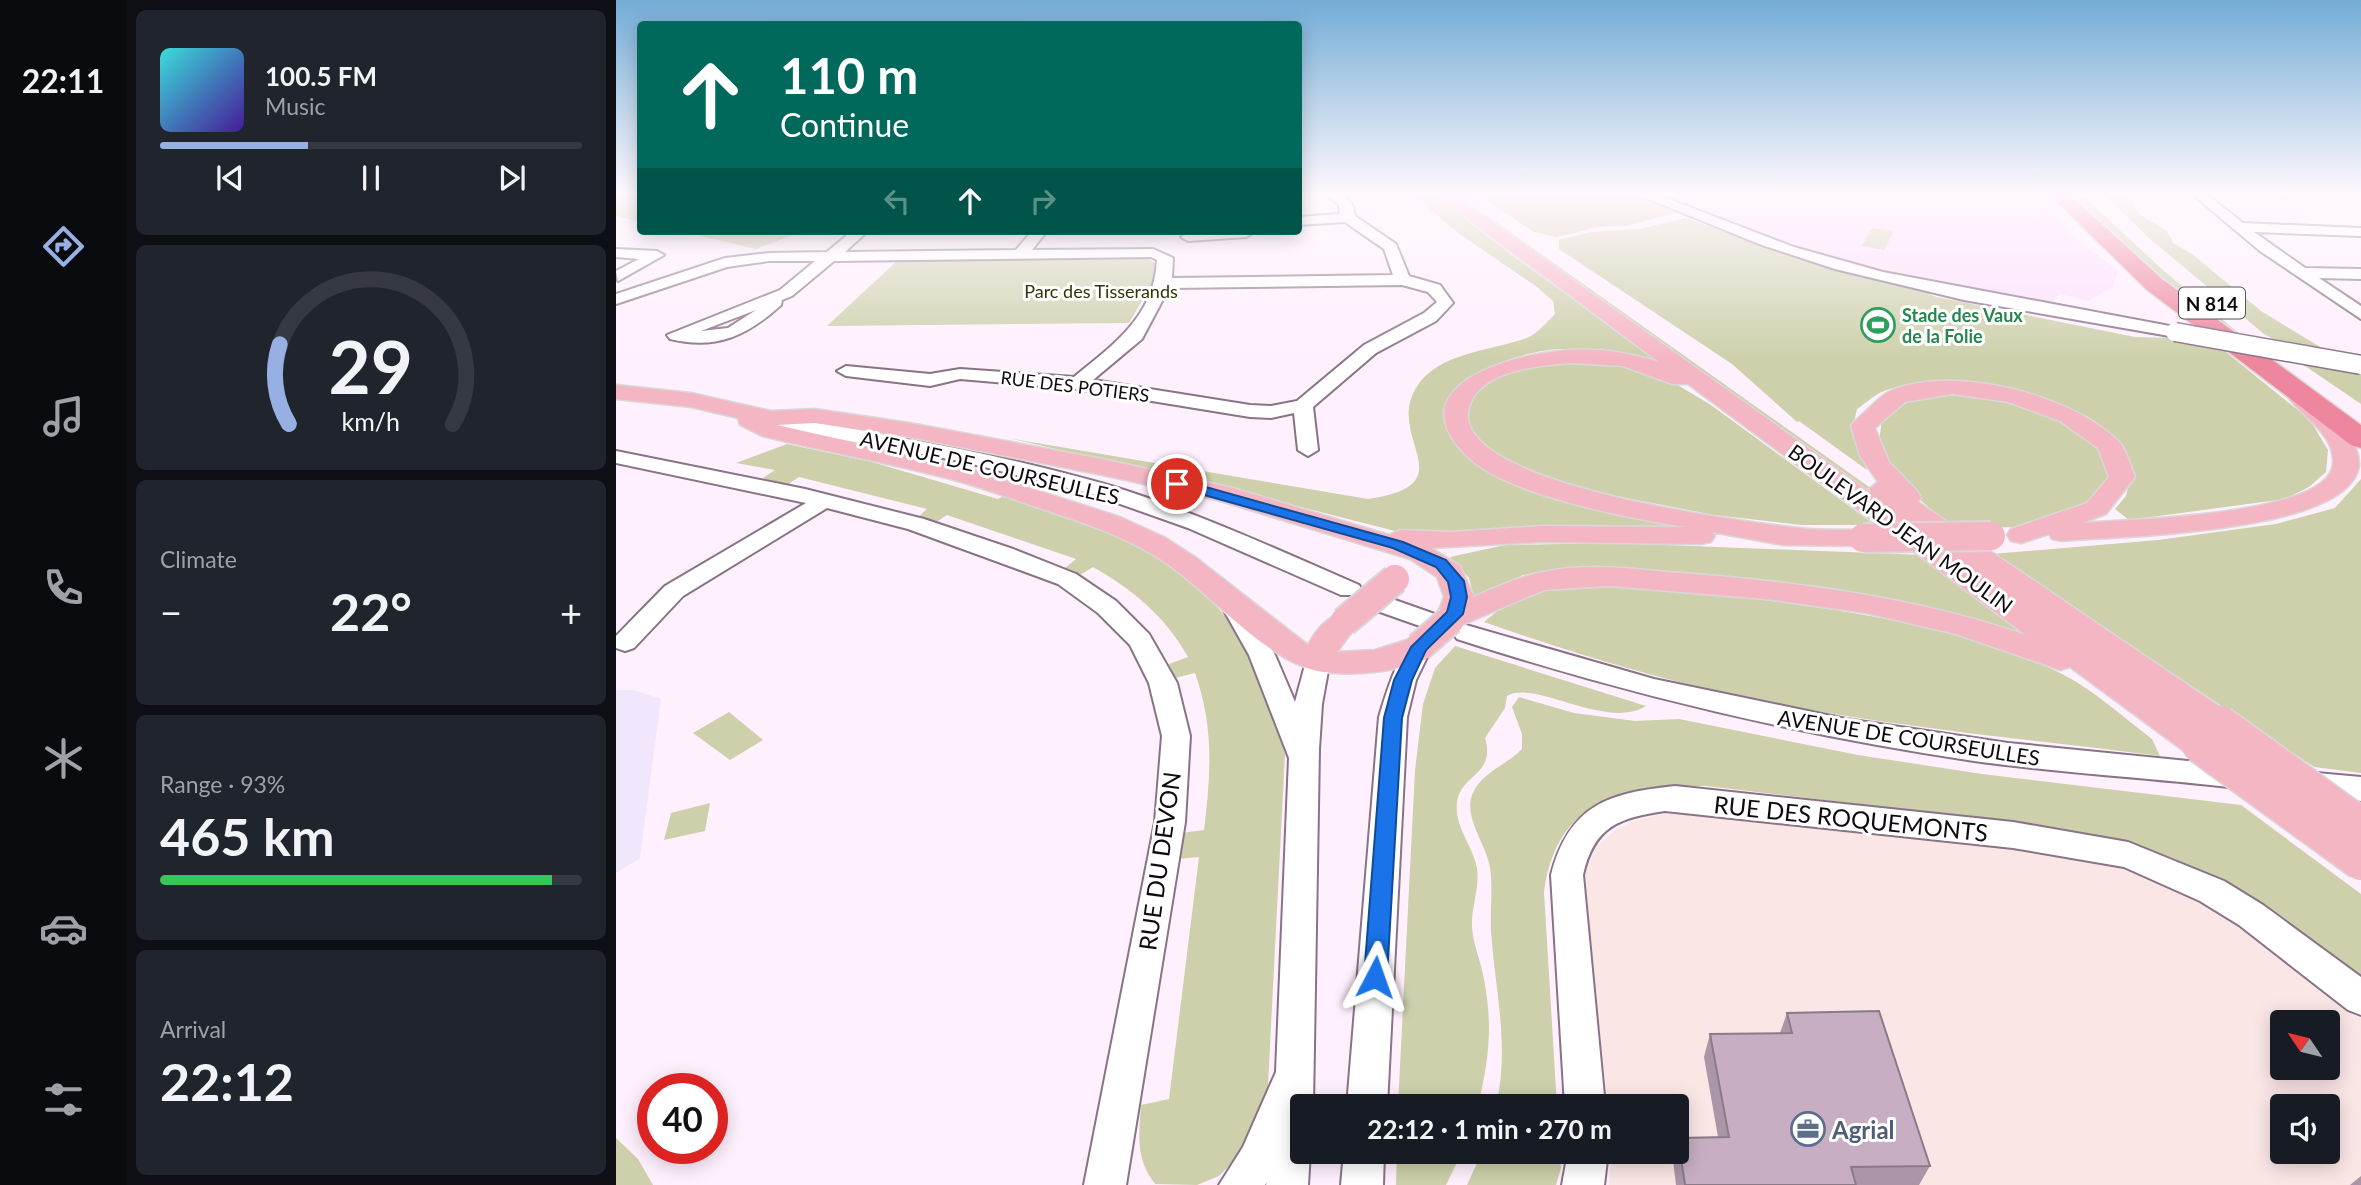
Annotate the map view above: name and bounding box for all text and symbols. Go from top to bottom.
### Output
text: 110 m [780,46,918,104]
icon: ahead [665,49,756,140]
text: 100.5 FM [265,60,377,92]
text: 22:11 [22,61,104,100]
text: Music [265,92,325,120]
text: Continue [780,105,909,144]
icon: previous [211,159,249,197]
icon: pause [352,159,390,197]
icon: next [493,159,531,197]
icon: left [878,182,916,220]
icon: ahead [951,182,989,220]
icon: right [1024,182,1062,220]
icon: directions [39,222,88,271]
park label: Parc des Tisserands [1024,280,1178,302]
road number: N 814 [2179,288,2245,318]
place label: Stade des Vaux de la Folie [1902,304,2023,347]
sports icon: Stade des Vaux de la Folie [1859,306,1897,344]
text: 29 [329,322,413,410]
street label: RUE DES POTIERS [999,366,1151,406]
icon: music [39,392,88,441]
text: km/h [342,405,400,435]
street label: AVENUE DE COURSEULLES [858,425,1122,509]
street label: BOULEVARD JEAN MOULIN [1784,438,2018,618]
pin [1147,454,1207,514]
icon: arrive [1158,465,1196,503]
text: Climate [160,545,237,573]
icon: phone [39,563,88,612]
text: 22° [330,580,412,642]
text: − [160,589,182,635]
text: + [560,589,582,635]
street label: AVENUE DE COURSEULLES [1776,704,2042,770]
icon: climate [39,734,88,783]
text: Range · 93% [160,770,285,798]
street label: RUE DU DEVON [1132,770,1186,952]
street label: RUE DES ROQUEMONTS [1712,789,1990,847]
text: 465 km [160,805,334,867]
icon: car [39,904,88,953]
position arrow [1338,940,1412,1014]
north arrow [2270,1010,2340,1080]
map controls [2270,1010,2340,1164]
text: Arrival [160,1015,226,1043]
text: 22:12 [160,1050,294,1112]
speed limit sign: 40 [637,1073,728,1164]
icon: filters [39,1075,88,1124]
button: sound [2270,1094,2340,1164]
office icon: Agrial [1789,1110,1827,1148]
text: 22:12 · 1 min · 270 m [1367,1113,1612,1145]
place label: Agrial [1831,1115,1895,1144]

